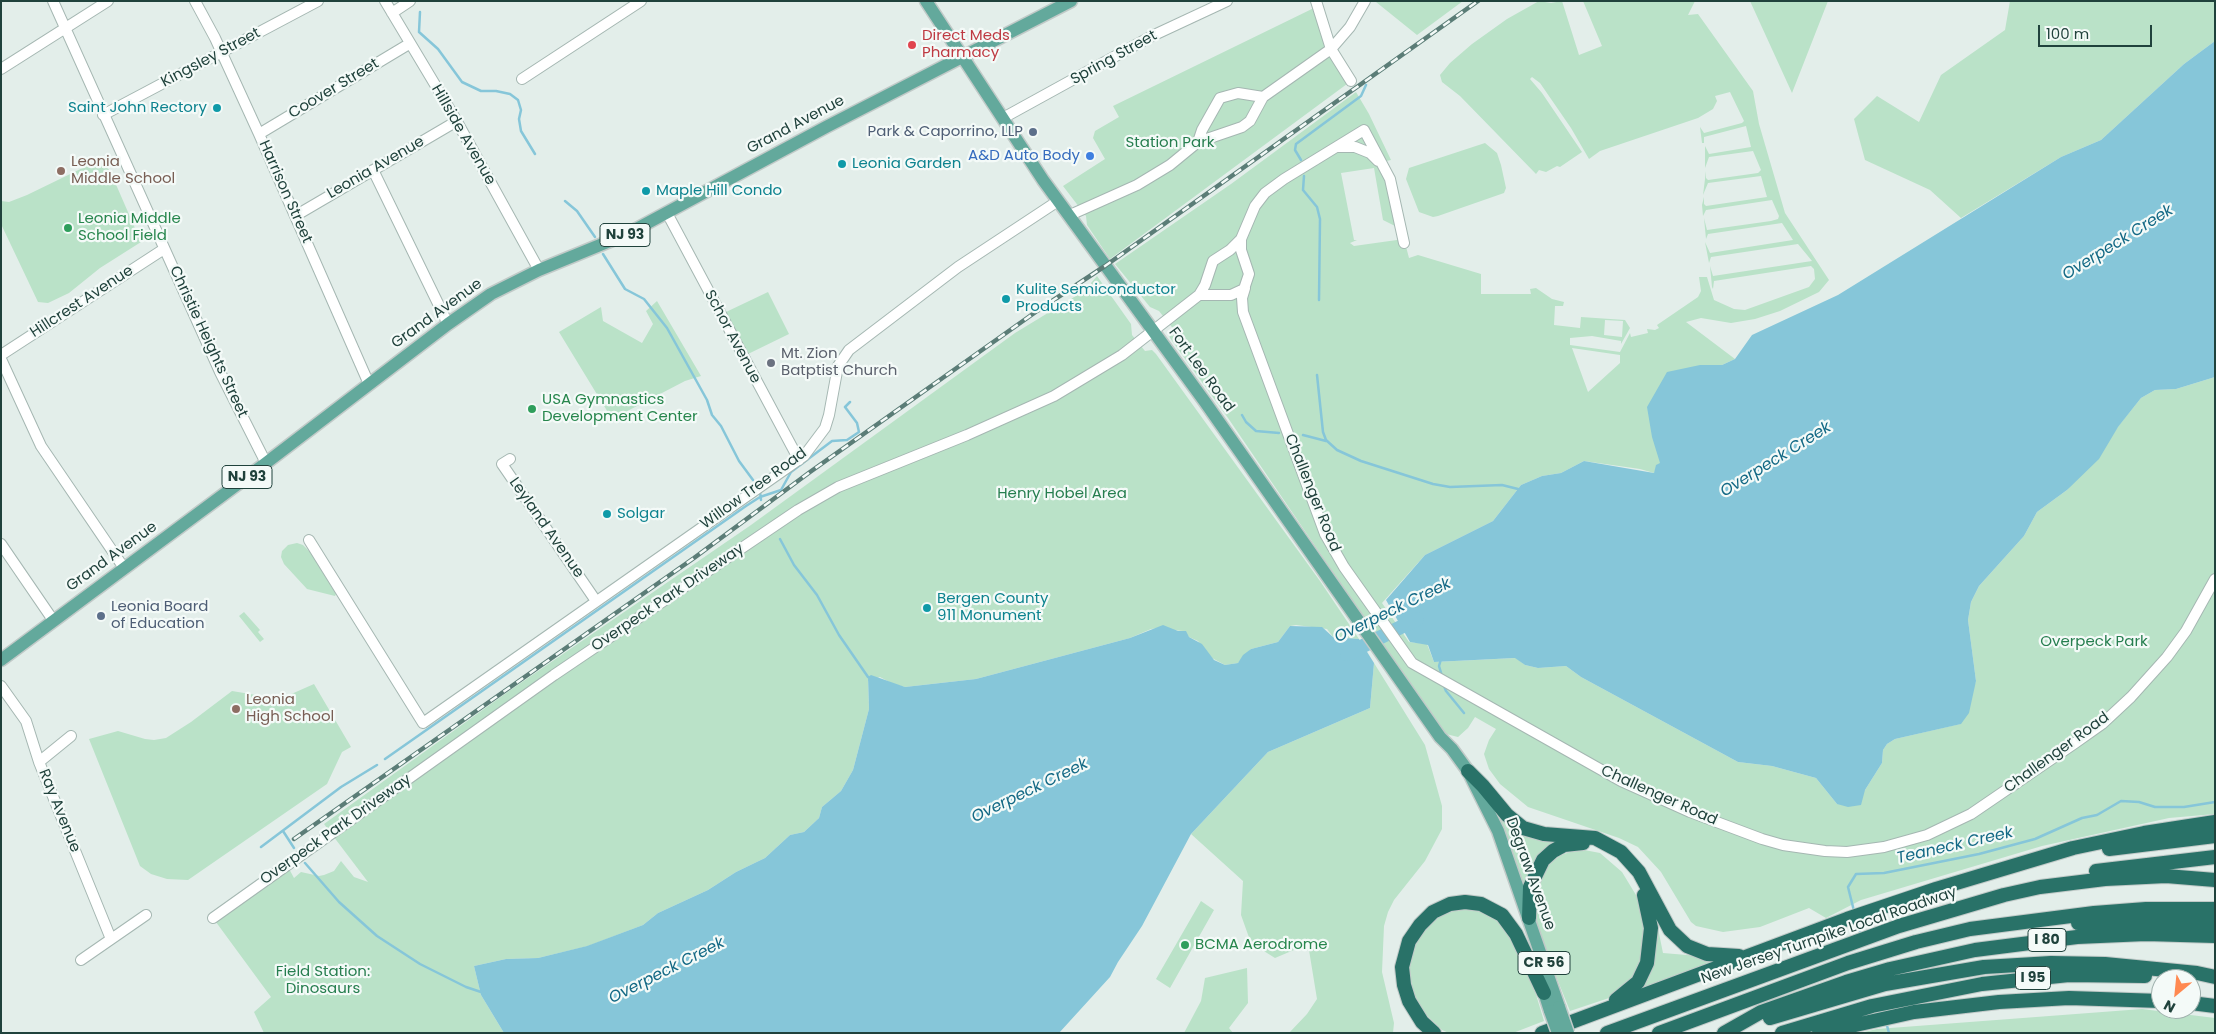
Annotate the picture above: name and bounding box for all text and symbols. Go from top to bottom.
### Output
scale bar [2041,15,2155,47]
text: 100 m [2046,23,2089,44]
street label: Kingsley Street [158,24,264,92]
place label: Direct Meds Pharmacy [922,27,1010,62]
street label: Spring Street [1068,27,1160,89]
marker: Direct Meds Pharmacy [906,39,918,51]
street label: Coover Street [286,55,382,123]
street label: Hillside Avenue [427,82,499,188]
street label: Grand Avenue [744,92,848,158]
place label: Saint John Rectory [68,99,207,117]
marker: Saint John Rectory [211,102,223,114]
place label: Park & Caporrino, LLP [868,123,1023,141]
marker: Park & Caporrino, LLP [1027,126,1039,138]
street label: Leonia Avenue [324,133,428,203]
park label: Station Park [1126,134,1214,152]
street label: Harrison Street [254,138,316,246]
place label: A&D Auto Body [968,147,1080,165]
marker: A&D Auto Body [1084,150,1096,162]
place label: Leonia Middle School [71,153,175,188]
place label: Leonia Garden [852,155,961,173]
marker: Leonia Garden [836,158,848,170]
marker: Leonia Middle School [55,165,67,177]
place label: Maple Hill Condo [656,182,782,200]
marker: Maple Hill Condo [640,185,652,197]
water label: Overpeck Creek [2059,201,2177,285]
place label: Leonia Middle School Field [78,210,181,245]
marker: Leonia Middle School Field [62,222,74,234]
road number: NJ 93 [600,224,650,246]
street label: Hillcrest Avenue [27,262,137,342]
street label: Christie Heights Street [165,263,251,421]
street label: Grand Avenue [388,275,486,353]
place label: Kulite Semiconductor Products [1016,281,1176,316]
street label: Schor Avenue [700,287,764,387]
marker: Kulite Semiconductor Products [1000,293,1012,305]
street label: Fort Lee Road [1164,324,1238,416]
place label: Mt. Zion Batptist Church [781,345,897,380]
marker: Mt. Zion Batptist Church [765,357,777,369]
place label: USA Gymnastics Development Center [542,391,698,426]
marker: USA Gymnastics Development Center [526,403,538,415]
water label: Overpeck Creek [1717,418,1835,502]
street label: Challenger Road [1280,431,1344,555]
street label: Willow Tree Road [697,444,811,534]
road number: NJ 93 [222,466,272,488]
street label: Leyland Avenue [505,474,587,582]
park label: Henry Hobel Area [997,485,1127,503]
place label: Solgar [617,505,665,523]
marker: Solgar [601,508,613,520]
street label: Grand Avenue [63,518,161,596]
street label: Overpeck Park Driveway [588,540,748,656]
water label: Overpeck Creek [1332,574,1454,648]
place label: Bergen County 911 Monument [937,590,1048,625]
place label: Leonia Board of Education [111,598,208,633]
marker: Bergen County 911 Monument [921,602,933,614]
marker: Leonia Board of Education [95,610,107,622]
park label: Overpeck Park [2040,633,2148,651]
place label: Leonia High School [246,691,334,726]
marker: Leonia High School [230,703,242,715]
street label: Challenger Road [2001,709,2113,797]
water label: Overpeck Creek [969,754,1091,828]
street label: Challenger Road [1598,762,1720,830]
street label: Ray Avenue [34,767,84,855]
street label: Overpeck Park Driveway [257,771,415,889]
street label: Degraw Avenue [1501,815,1559,933]
water label: Teaneck Creek [1895,823,2015,869]
street label: New Jersey Turnpike Local Roadway [1699,884,1959,988]
road number: I 80 [2028,928,2066,952]
water label: Overpeck Creek [606,934,728,1008]
place label: BCMA Aerodrome [1195,936,1327,954]
marker: BCMA Aerodrome [1179,939,1191,951]
road number: CR 56 [1518,951,1570,974]
park label: Field Station: Dinosaurs [276,963,370,998]
road number: I 95 [2016,966,2050,990]
north arrow [2151,969,2201,1019]
text: N [2160,995,2179,1018]

